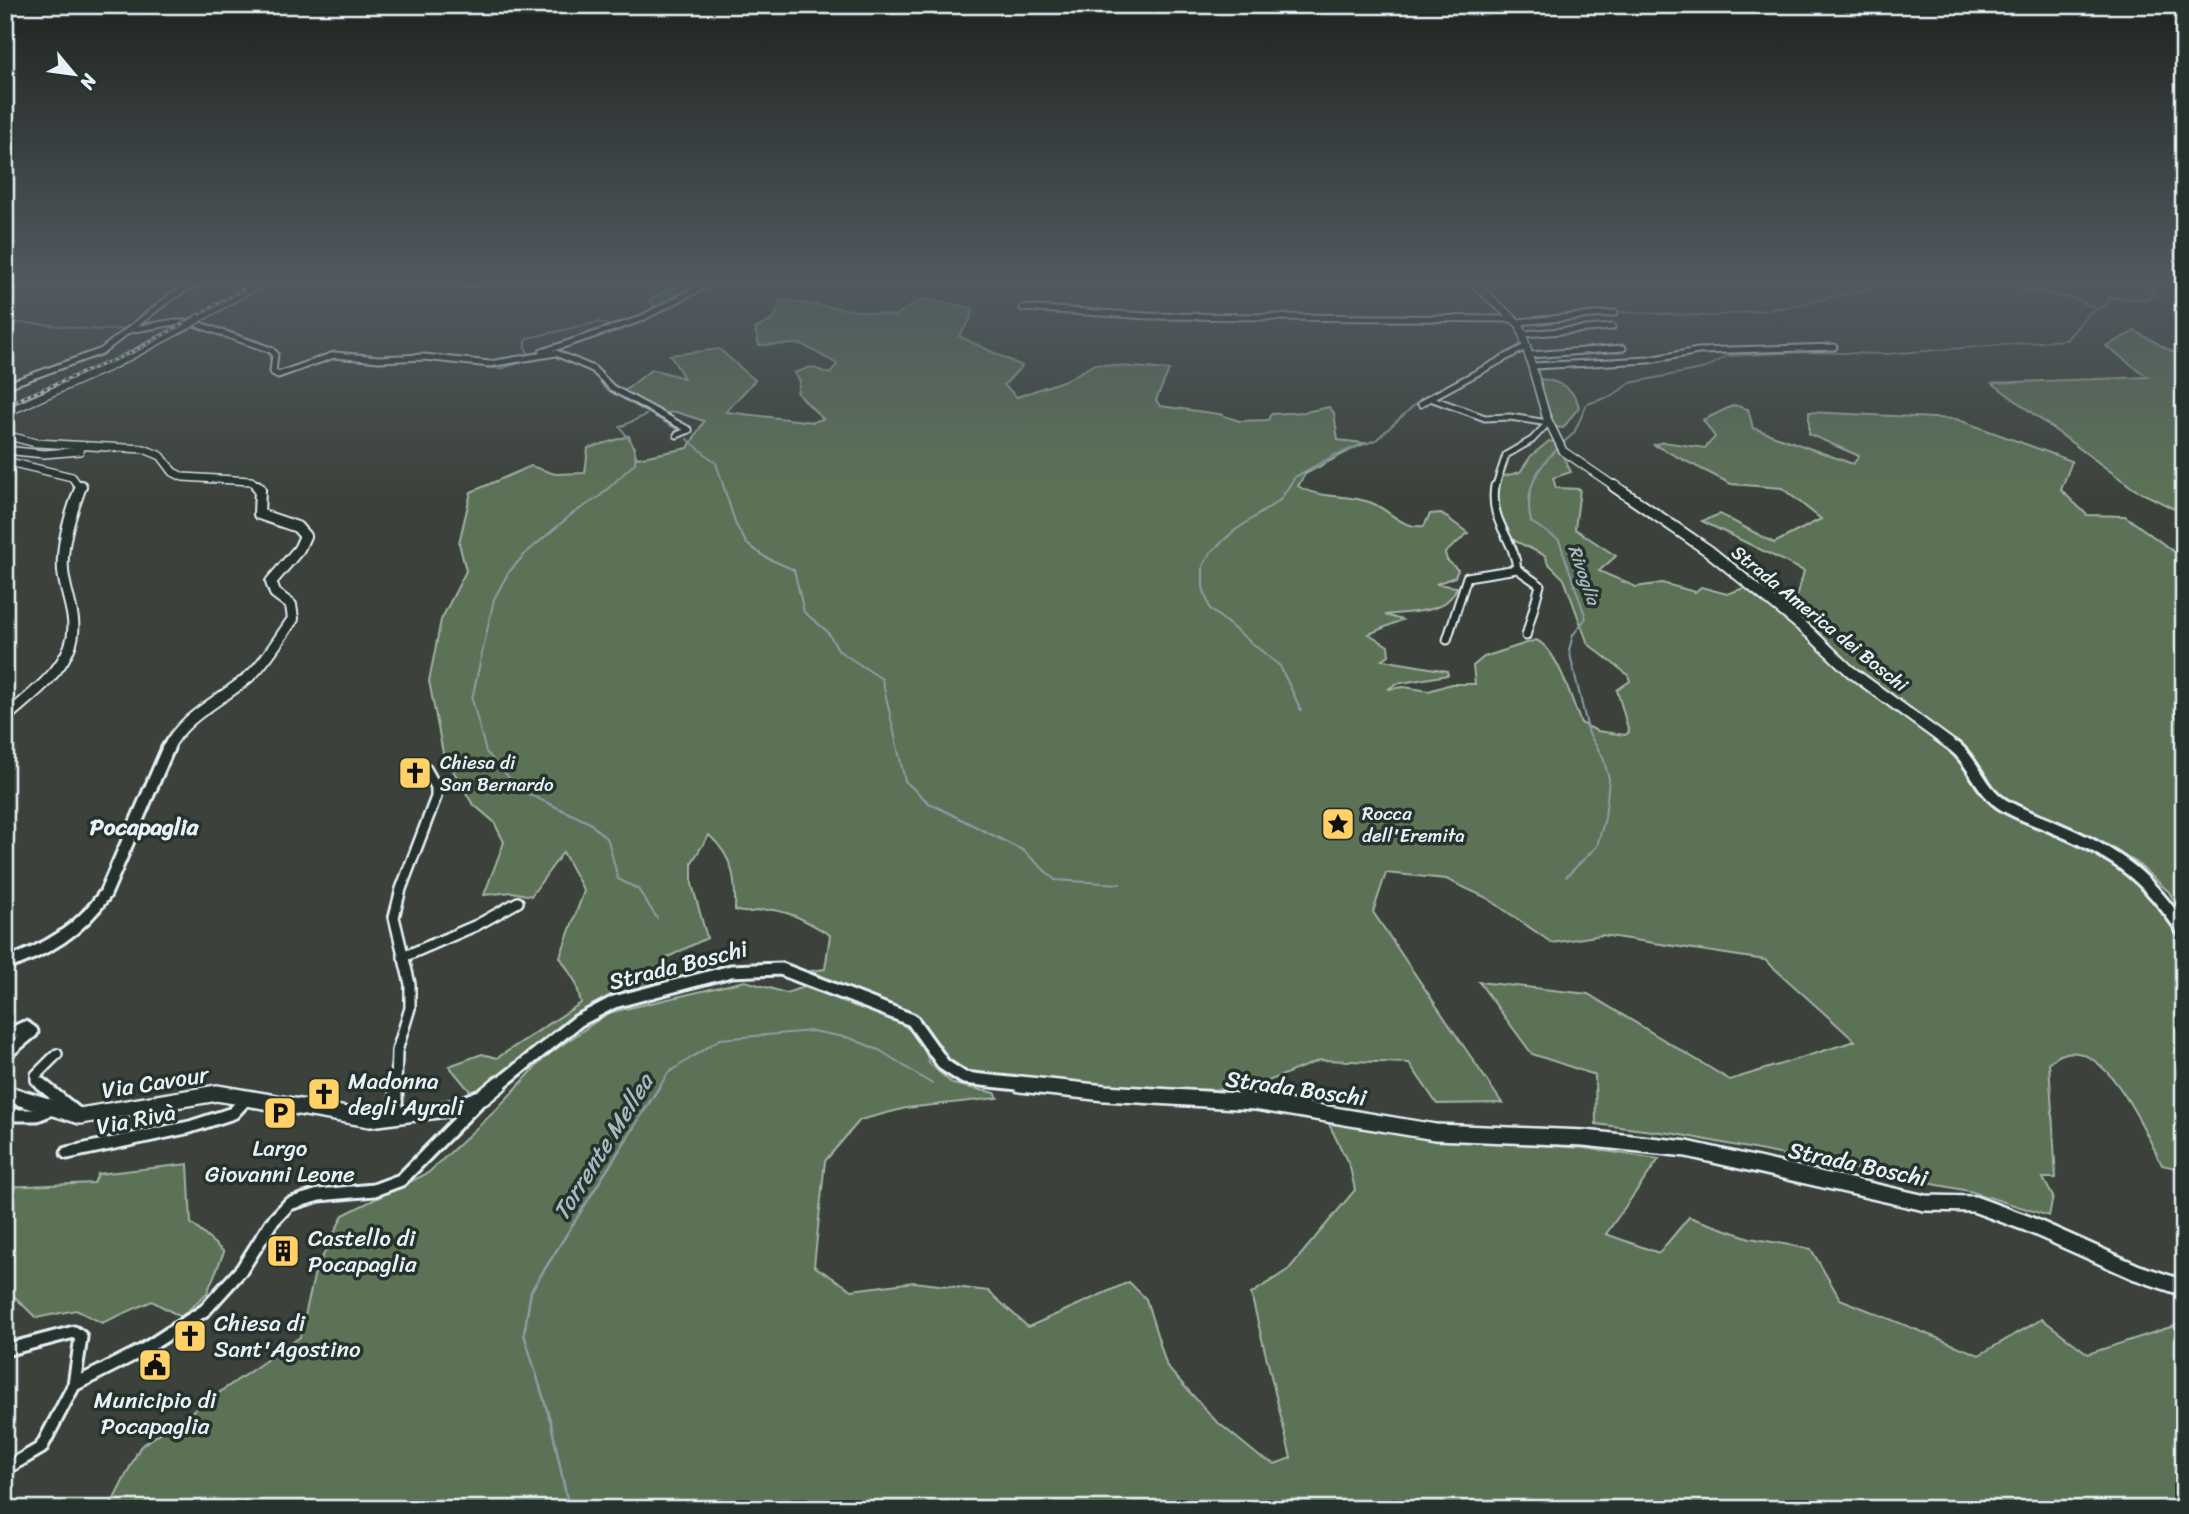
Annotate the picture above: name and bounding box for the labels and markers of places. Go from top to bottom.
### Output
place label: Chiesa di San Bernardo [440,746,554,801]
church icon: Chiesa di San Bernardo [396,754,434,792]
place label: Rocca dell'Eremita [1362,797,1465,852]
place icon: Rocca dell'Eremita [1319,805,1357,843]
place label: Madonna degli Ayrali [348,1061,464,1128]
church icon: Madonna degli Ayrali [305,1075,343,1113]
parking icon: Largo Giovanni Leone [261,1094,299,1132]
place label: Largo Giovanni Leone [205,1128,355,1195]
place label: Castello di Pocapaglia [308,1218,417,1285]
building icon: Castello di Pocapaglia [264,1232,302,1270]
place label: Chiesa di Sant'Agostino [214,1303,361,1370]
church icon: Chiesa di Sant'Agostino [171,1317,209,1355]
public building icon: Municipio di Pocapaglia [136,1346,174,1384]
place label: Municipio di Pocapaglia [94,1380,217,1447]

